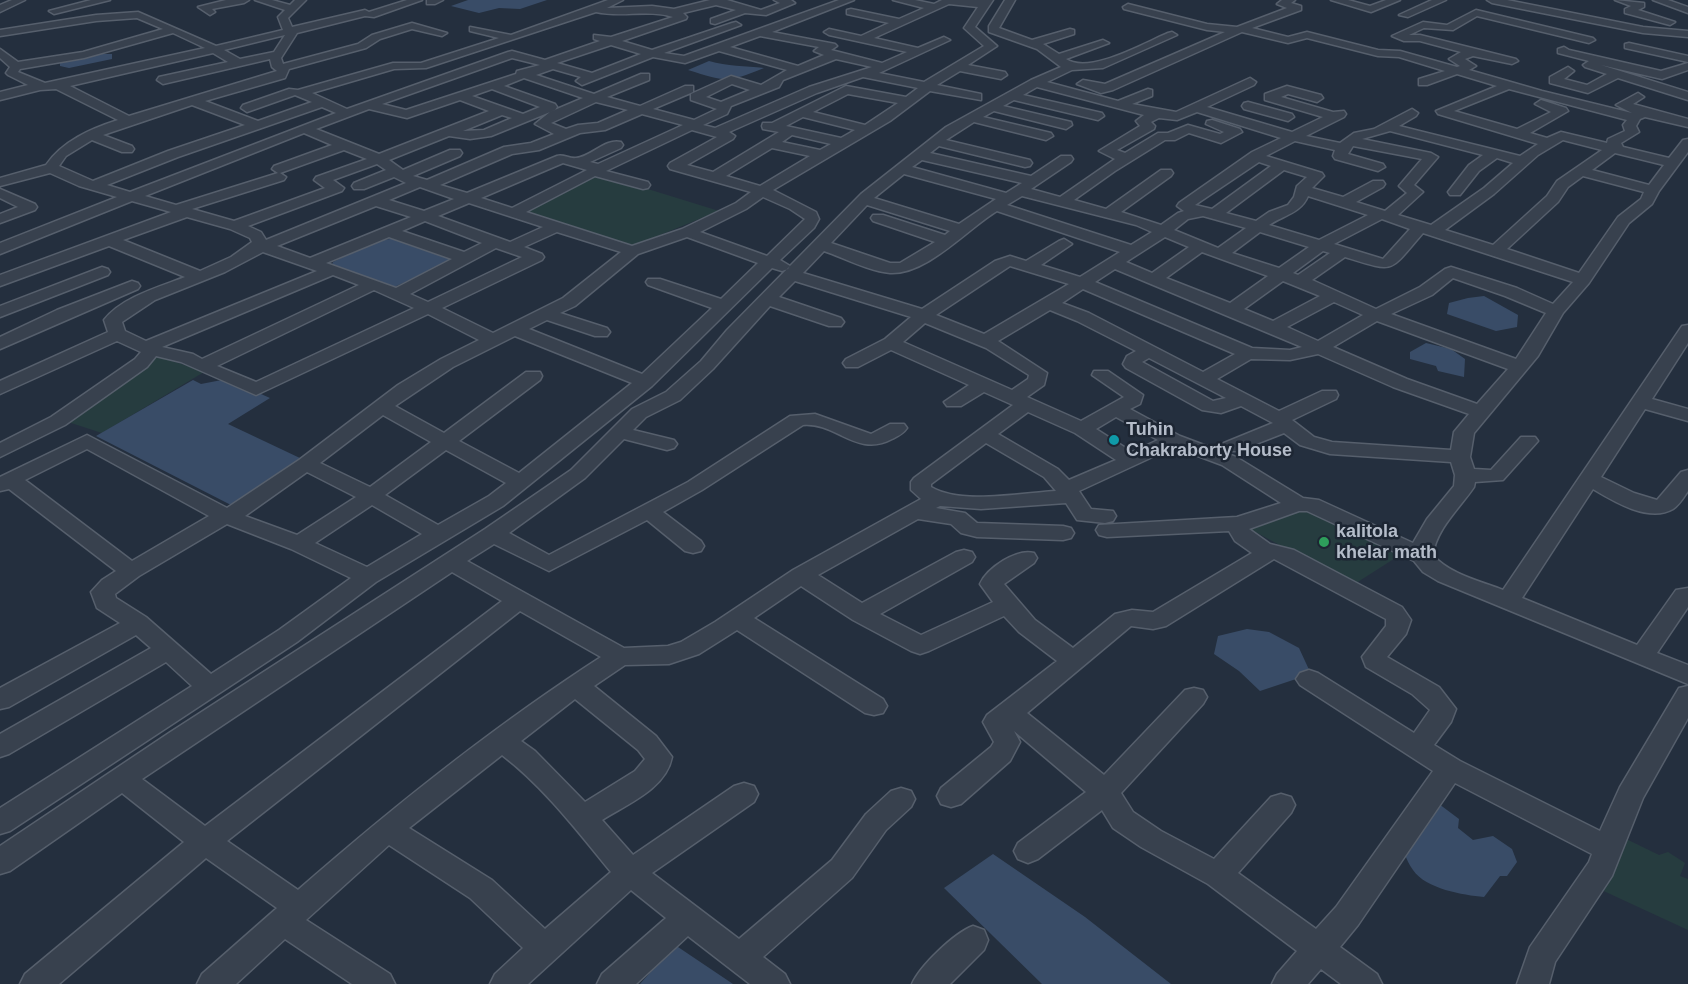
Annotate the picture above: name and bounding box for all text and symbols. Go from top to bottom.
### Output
place label: Tuhin Chakraborty House [1126,419,1292,462]
marker: Tuhin Chakraborty House [1107,433,1121,447]
place label: kalitola khelar math [1336,521,1437,564]
marker: kalitola khelar math [1317,535,1331,549]

